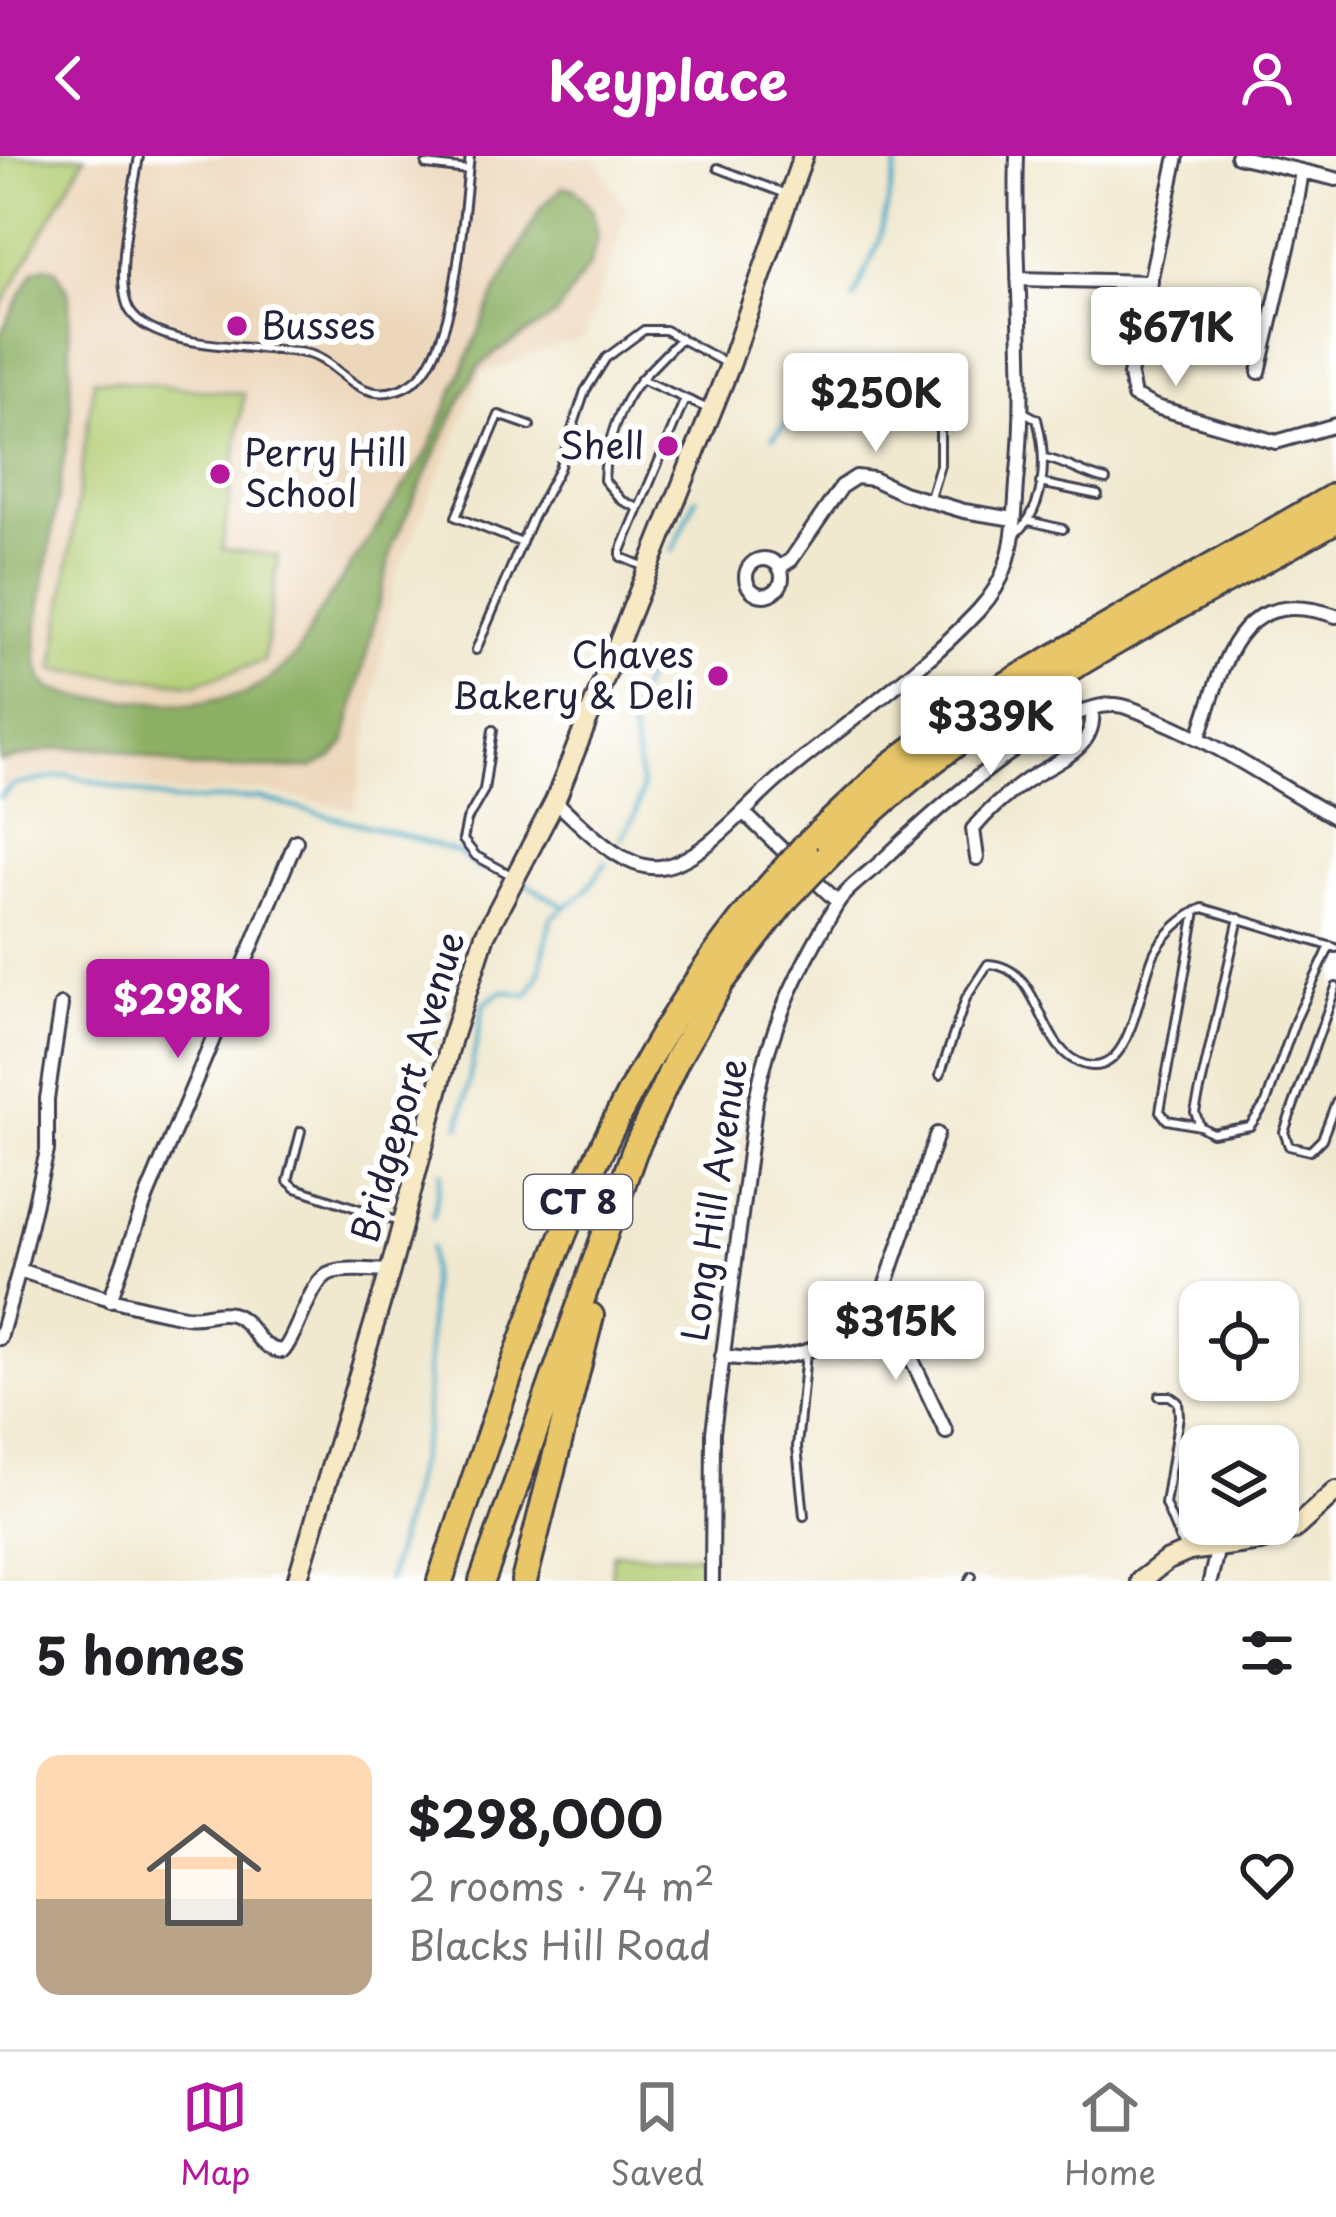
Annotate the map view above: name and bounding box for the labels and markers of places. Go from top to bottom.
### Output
pin: $671K [1092,287,1260,389]
place label: Busses [261,297,375,351]
marker: Busses [224,313,250,339]
pin: $250K [792,353,960,455]
place label: Shell [559,417,644,471]
place label: Perry Hill School [244,424,407,519]
marker: Shell [655,433,681,459]
marker: Perry Hill School [207,461,233,487]
place label: Chaves Bakery & Deli [452,626,694,721]
marker: Chaves Bakery & Deli [705,663,731,689]
pin: $339K [907,676,1075,778]
pin: $298K [94,959,262,1061]
pin: $315K [812,1281,980,1383]

